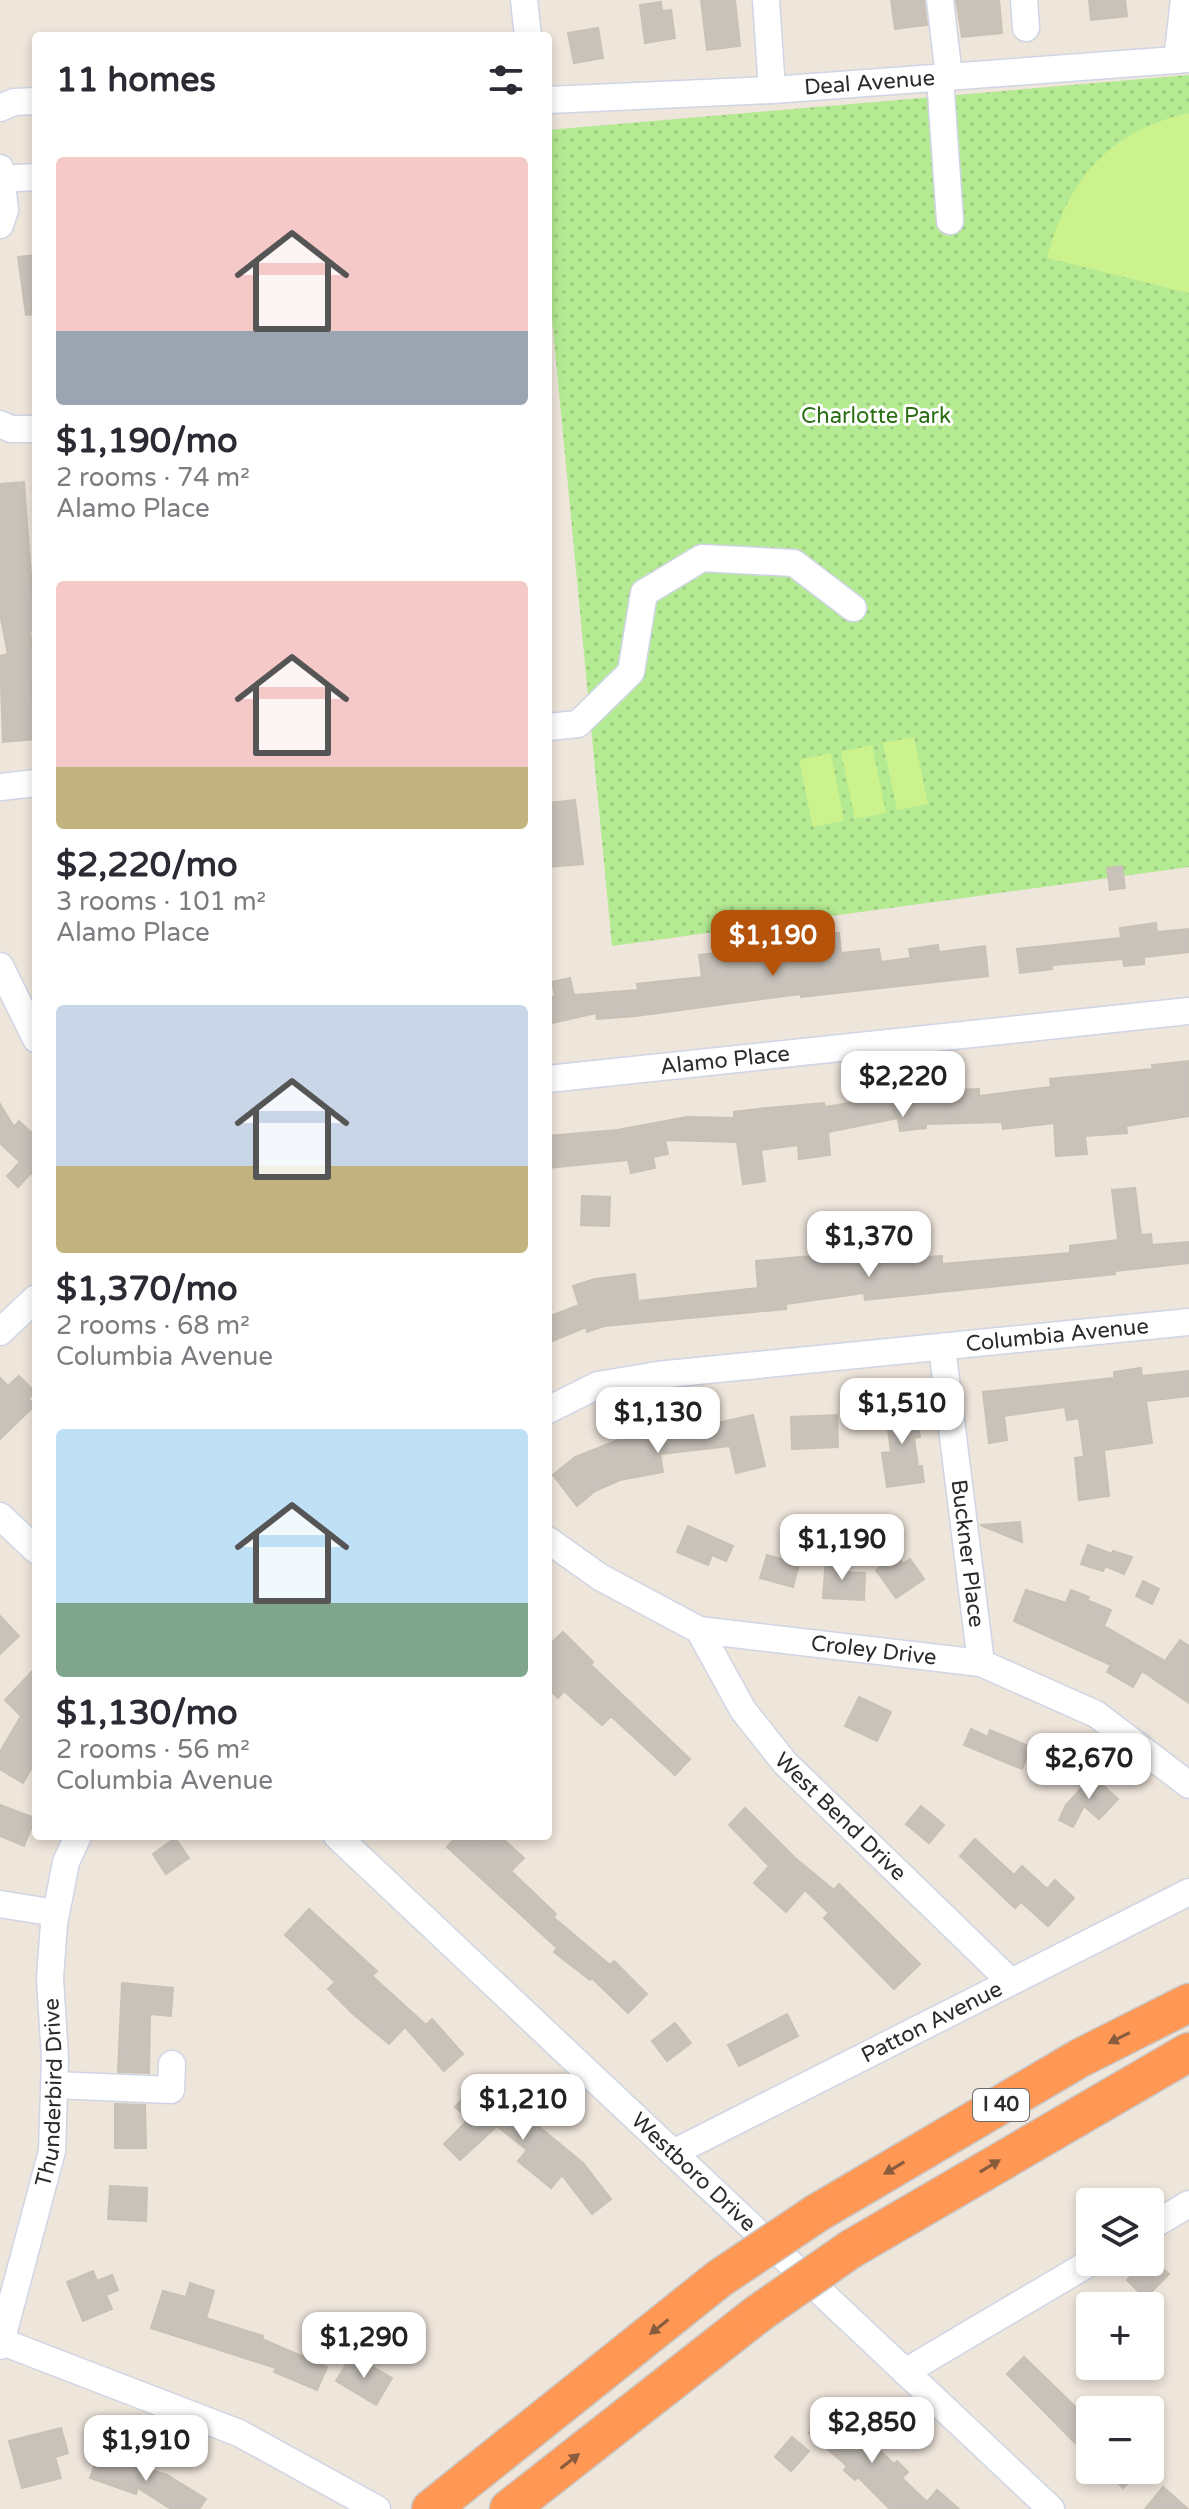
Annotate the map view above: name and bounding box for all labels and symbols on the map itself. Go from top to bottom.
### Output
street label: Deal Avenue [803,65,936,101]
park label: Charlotte Park [801,403,951,429]
pin: $1,190 [708,910,838,978]
street label: Alamo Place [659,1040,791,1080]
pin: $2,220 [838,1051,968,1119]
pin: $1,370 [804,1211,934,1279]
street label: Columbia Avenue [965,1313,1150,1357]
pin: $1,510 [837,1378,967,1446]
pin: $1,130 [593,1387,723,1455]
street label: Buckner Place [945,1478,989,1629]
pin: $1,190 [777,1514,907,1582]
street label: Croley Drive [809,1630,938,1671]
pin: $2,670 [1024,1733,1154,1801]
street label: West Bend Drive [769,1747,912,1886]
street label: Patton Avenue [857,1976,1006,2069]
street label: Thunderbird Drive [30,1997,68,2190]
one-way arrow [1108,2031,1131,2045]
pin: $1,210 [458,2074,588,2142]
road number: I 40 [973,2089,1029,2121]
street label: Westboro Drive [626,2107,761,2237]
one-way arrow [979,2159,1001,2173]
one-way arrow [883,2161,905,2175]
pin: $1,290 [299,2312,429,2380]
one-way arrow [649,2318,669,2335]
pin: $2,850 [807,2397,937,2465]
pin: $1,910 [81,2415,211,2483]
one-way arrow [560,2453,580,2470]

